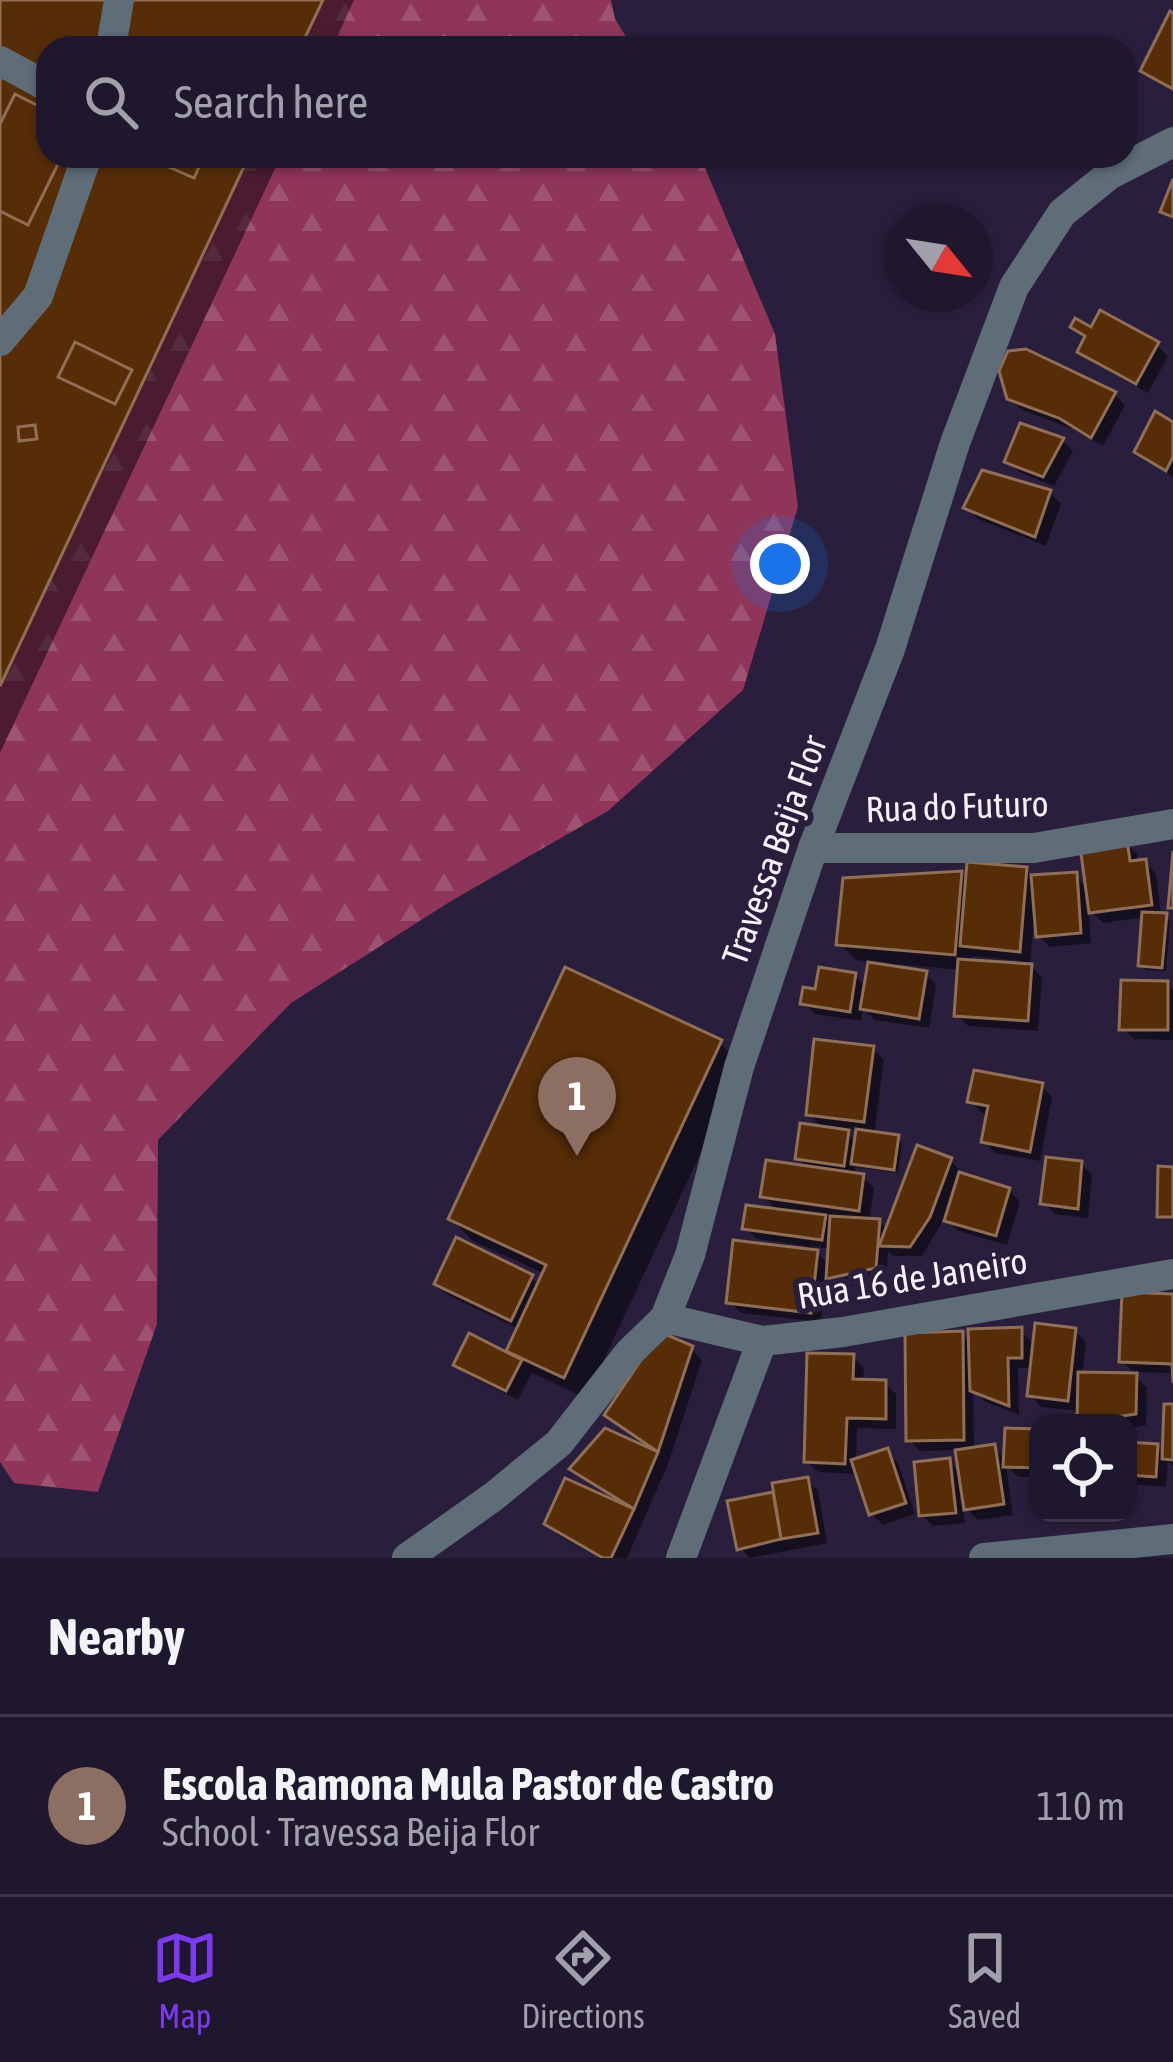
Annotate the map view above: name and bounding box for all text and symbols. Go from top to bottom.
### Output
search box [36,36,1137,168]
icon: search [78,69,144,135]
text: Search here [174,76,368,128]
north arrow [885,204,993,312]
your location [750,534,810,594]
street label: Travessa Beija Flor [713,728,835,970]
street label: Rua do Futuro [865,782,1049,830]
pin: 1 [538,1057,616,1156]
street label: Rua 16 de Janeiro [794,1239,1030,1317]
map controls [1029,1414,1137,1522]
button: locate [1029,1414,1137,1522]
text: Nearby [48,1607,185,1666]
text: Escola Ramona Mula Pastor de Castro [162,1758,774,1810]
text: 1 [78,1784,96,1828]
text: 110 m [1037,1784,1125,1828]
text: School · Travessa Beija Flor [162,1810,539,1854]
tab: Map [152,1925,218,2035]
tab: Directions [521,1925,645,2035]
tab: Saved [948,1925,1021,2035]

